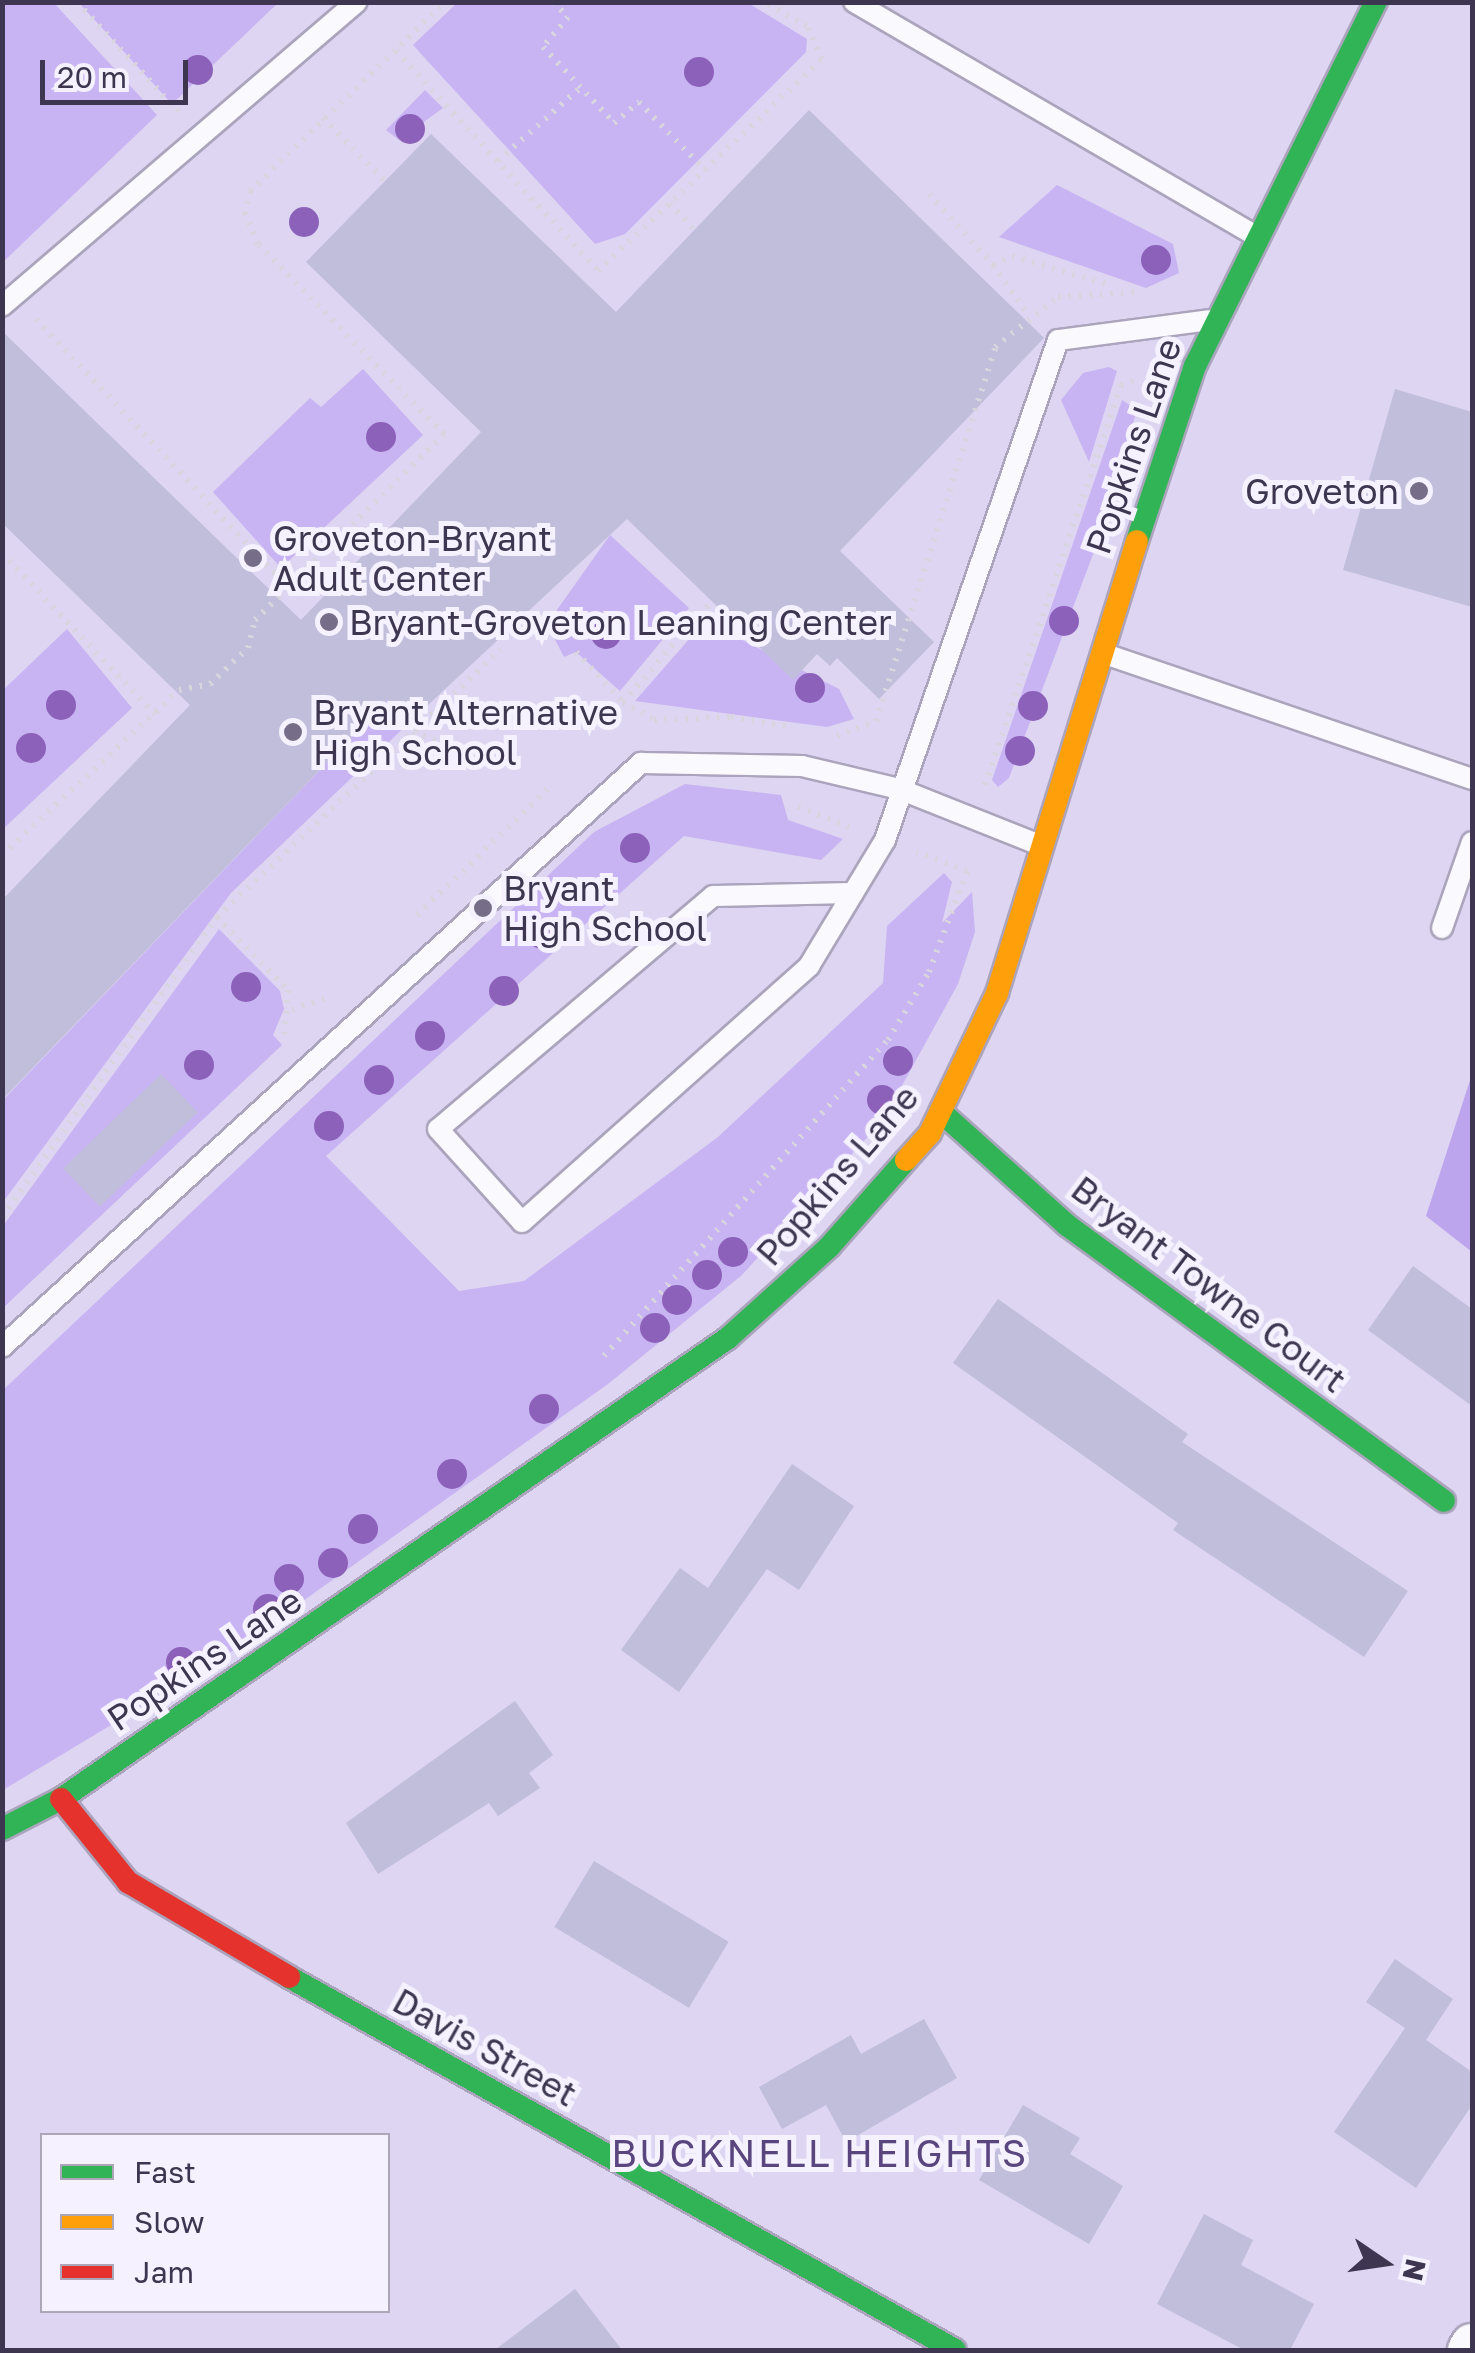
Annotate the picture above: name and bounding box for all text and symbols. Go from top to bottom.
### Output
scale bar [45,40,192,102]
text: 20 m [57,59,127,95]
street label: Popkins Lane [1077,333,1189,559]
place label: Groveton [1245,470,1399,512]
marker: Groveton [1408,480,1430,502]
place label: Groveton-Bryant Adult Center [273,517,552,599]
marker: Groveton-Bryant Adult Center [242,547,264,569]
place label: Bryant-Groveton Leaning Center [349,601,892,643]
marker: Bryant-Groveton Leaning Center [318,611,340,633]
place label: Bryant Alternative High School [313,691,618,773]
marker: Bryant Alternative High School [282,721,304,743]
place label: Bryant High School [503,867,707,949]
marker: Bryant High School [472,897,494,919]
street label: Popkins Lane [747,1076,927,1274]
street label: Bryant Towne Court [1063,1167,1355,1401]
street label: Popkins Lane [99,1579,309,1739]
street label: Davis Street [386,1979,584,2115]
district label: BUCKNELL HEIGHTS [611,2130,1029,2176]
legend [40,2133,390,2313]
text: Fast [134,2154,196,2190]
text: Slow [134,2204,205,2240]
north arrow [1335,2213,1435,2313]
text: Jam [134,2254,194,2290]
text: N [1396,2256,1433,2284]

